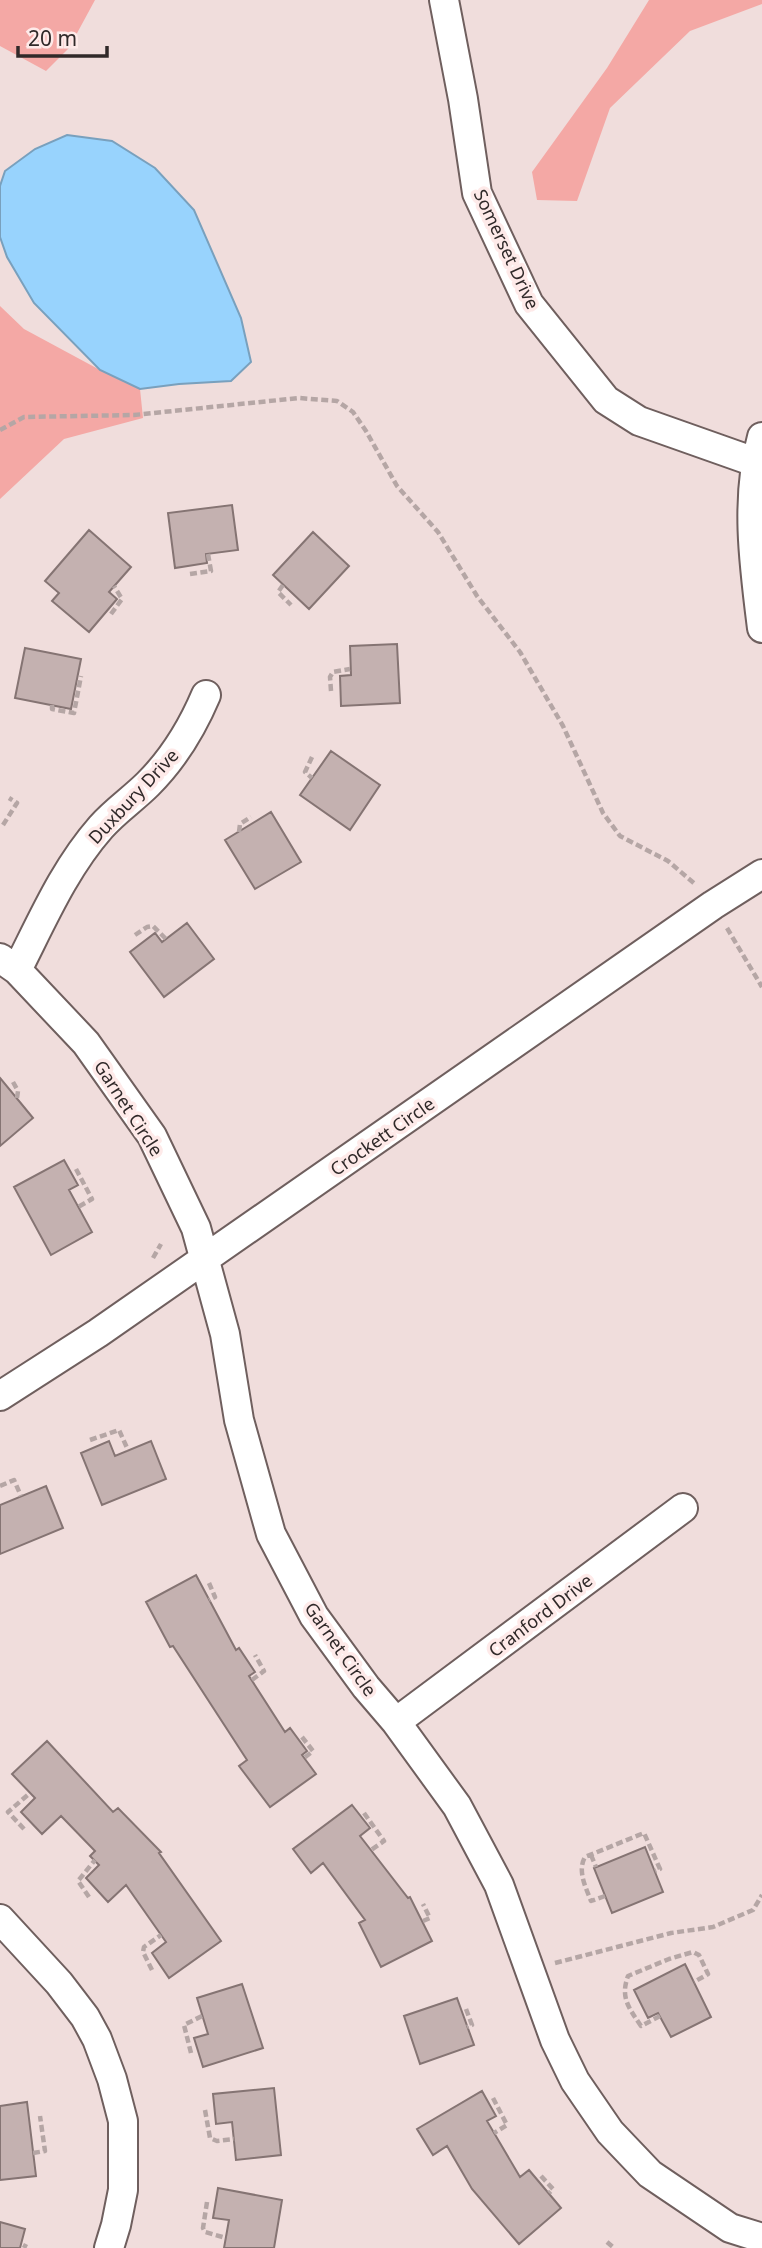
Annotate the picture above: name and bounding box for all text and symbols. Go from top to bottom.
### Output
scale bar [18,14,107,58]
text: 20 m [28,24,77,52]
street label: Somerset Drive [469,185,545,313]
street label: Duxbury Drive [83,743,183,849]
street label: Garnet Circle [89,1055,169,1161]
street label: Crockett Circle [325,1091,439,1181]
street label: Cranford Drive [483,1568,597,1662]
street label: Garnet Circle [300,1597,382,1701]

